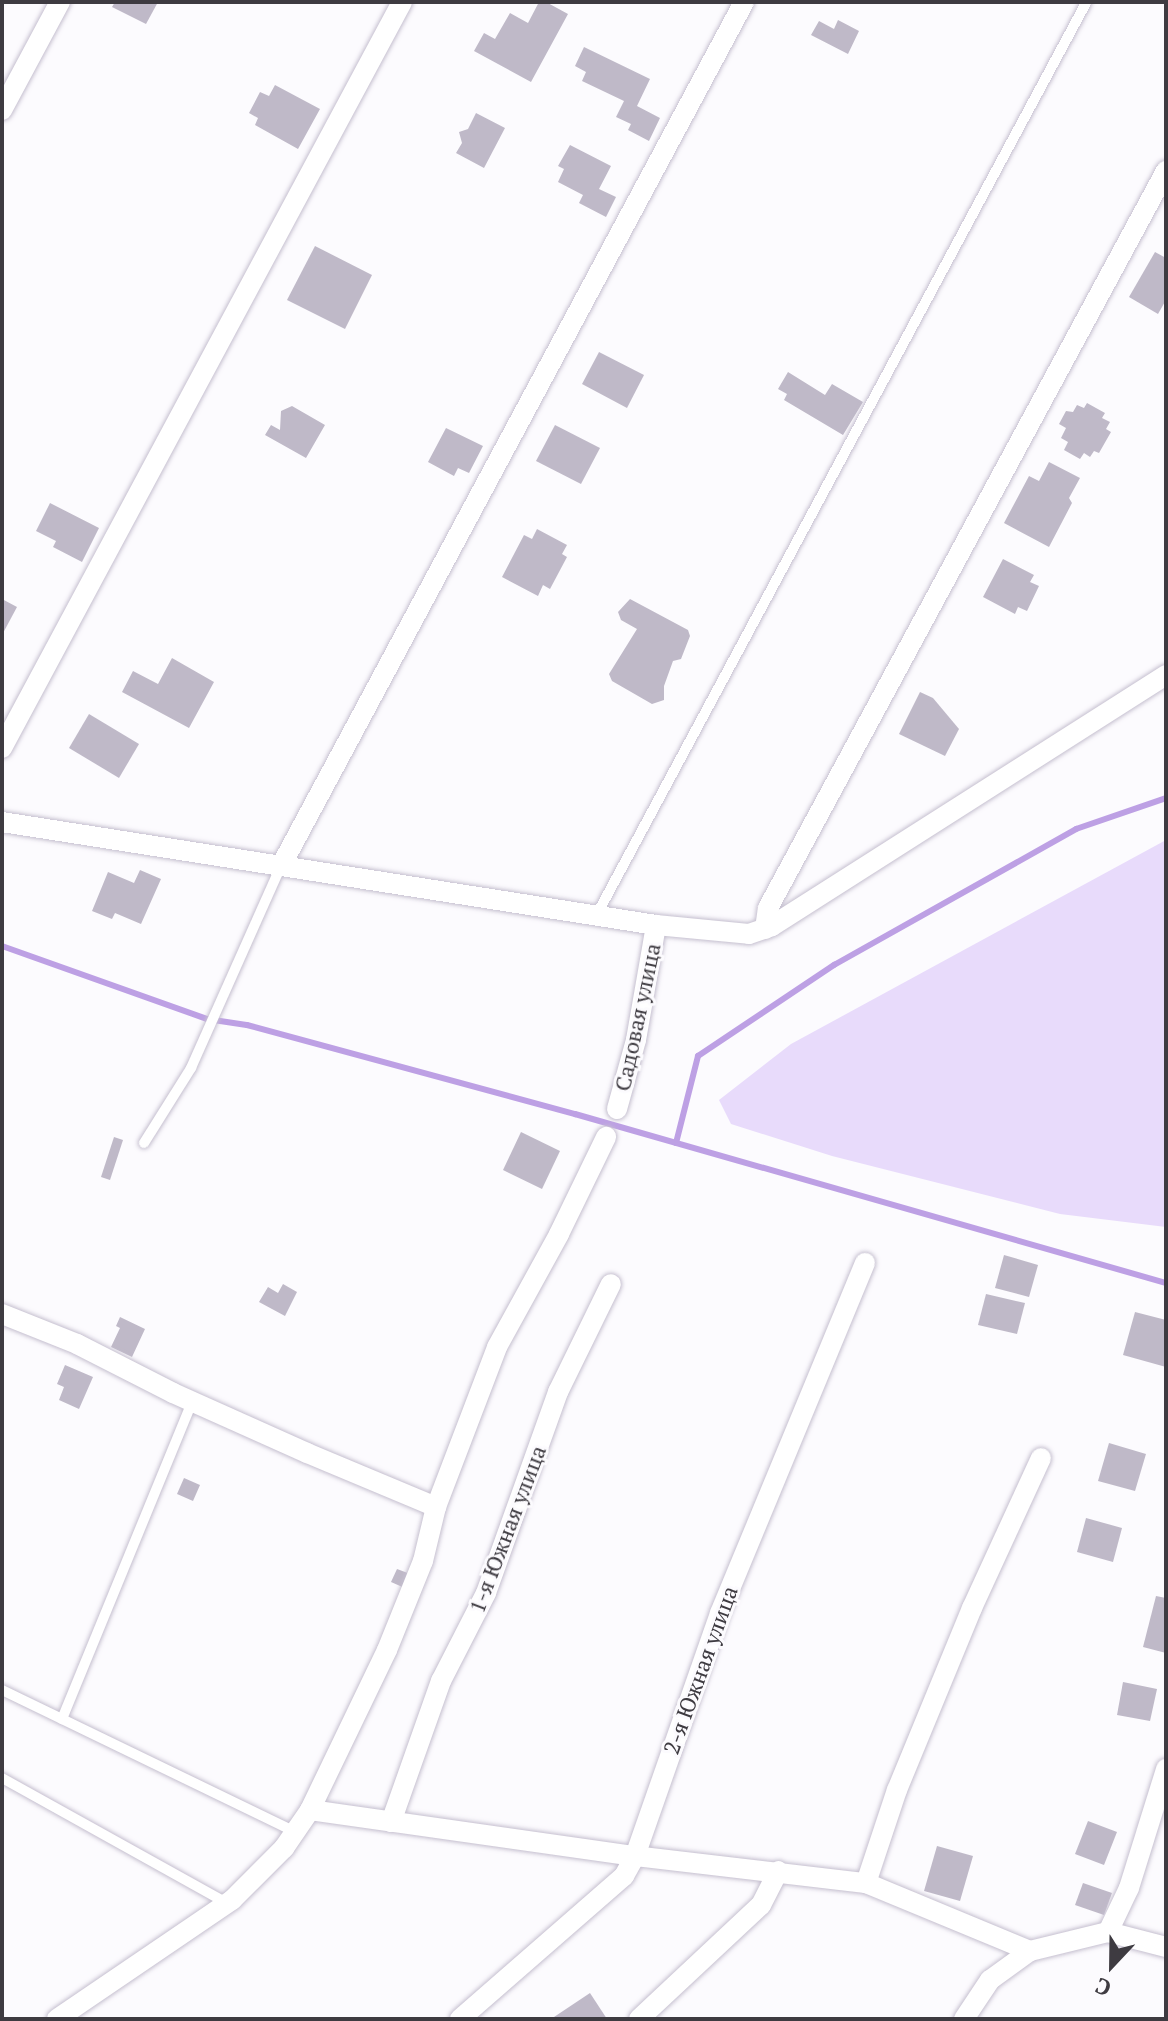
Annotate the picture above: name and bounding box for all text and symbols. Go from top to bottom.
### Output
street label: Садовая улица [608,941,666,1093]
street label: 1-я Южная улица [463,1442,551,1616]
street label: 2-я Южная улица [657,1582,743,1758]
north arrow [1072,1925,1152,2005]
text: С [1091,1972,1115,2004]

